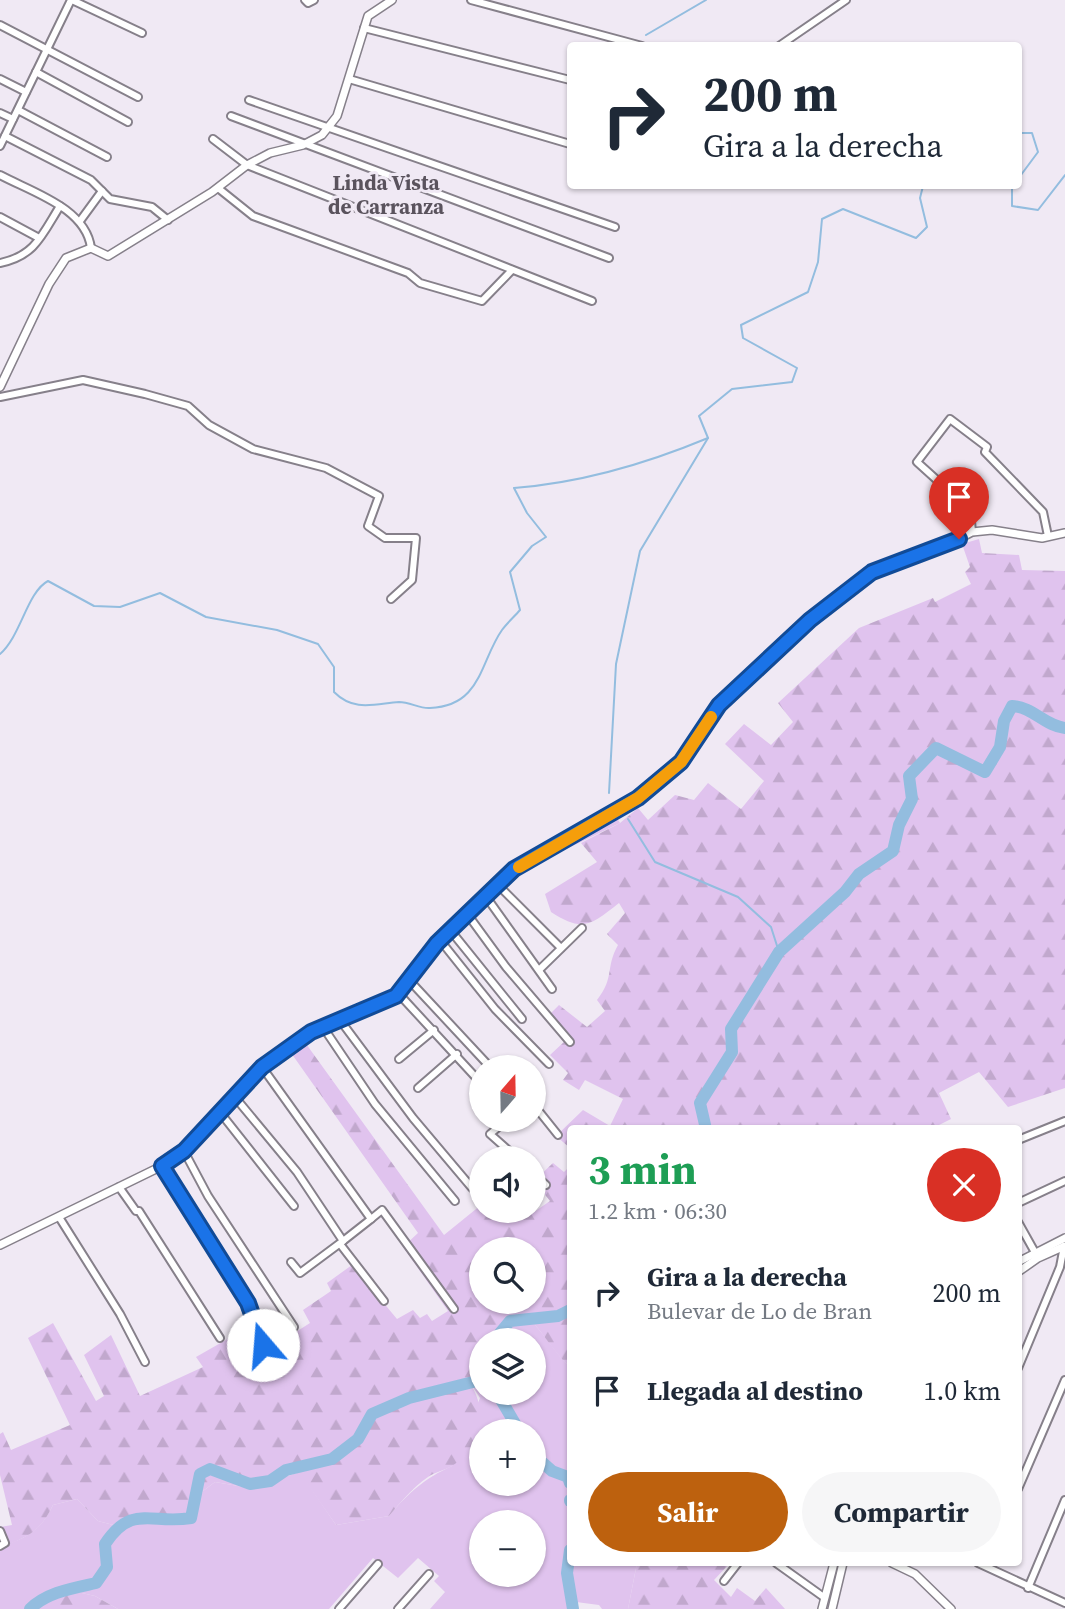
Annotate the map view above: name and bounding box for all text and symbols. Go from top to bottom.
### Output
text: 200 m [703,60,838,127]
icon: right [588,70,679,161]
text: Gira a la derecha [703,124,943,168]
district label: Linda Vista de Carranza [328,168,445,221]
pin [929,467,989,539]
icon: arrive [940,478,978,516]
north arrow [469,1055,546,1132]
map controls [469,1055,546,1587]
text: 3 min [588,1140,697,1198]
button: sound [469,1146,546,1223]
button: close [927,1148,1001,1222]
text: 1.2 km · 06:30 [588,1195,727,1227]
button: search [469,1237,546,1314]
text: Gira a la derecha [647,1259,847,1295]
icon: right [588,1274,626,1312]
text: 200 m [933,1275,1001,1311]
text: Bulevar de Lo de Bran [647,1295,872,1327]
position arrow [226,1308,300,1382]
button: layers [469,1328,546,1405]
icon: arrive [588,1372,626,1410]
text: Llegada al destino [647,1373,863,1409]
text: 1.0 km [923,1373,1001,1409]
button: + [469,1419,546,1496]
button: Salir [588,1472,788,1552]
button: Compartir [802,1472,1001,1552]
button: − [469,1510,546,1587]

